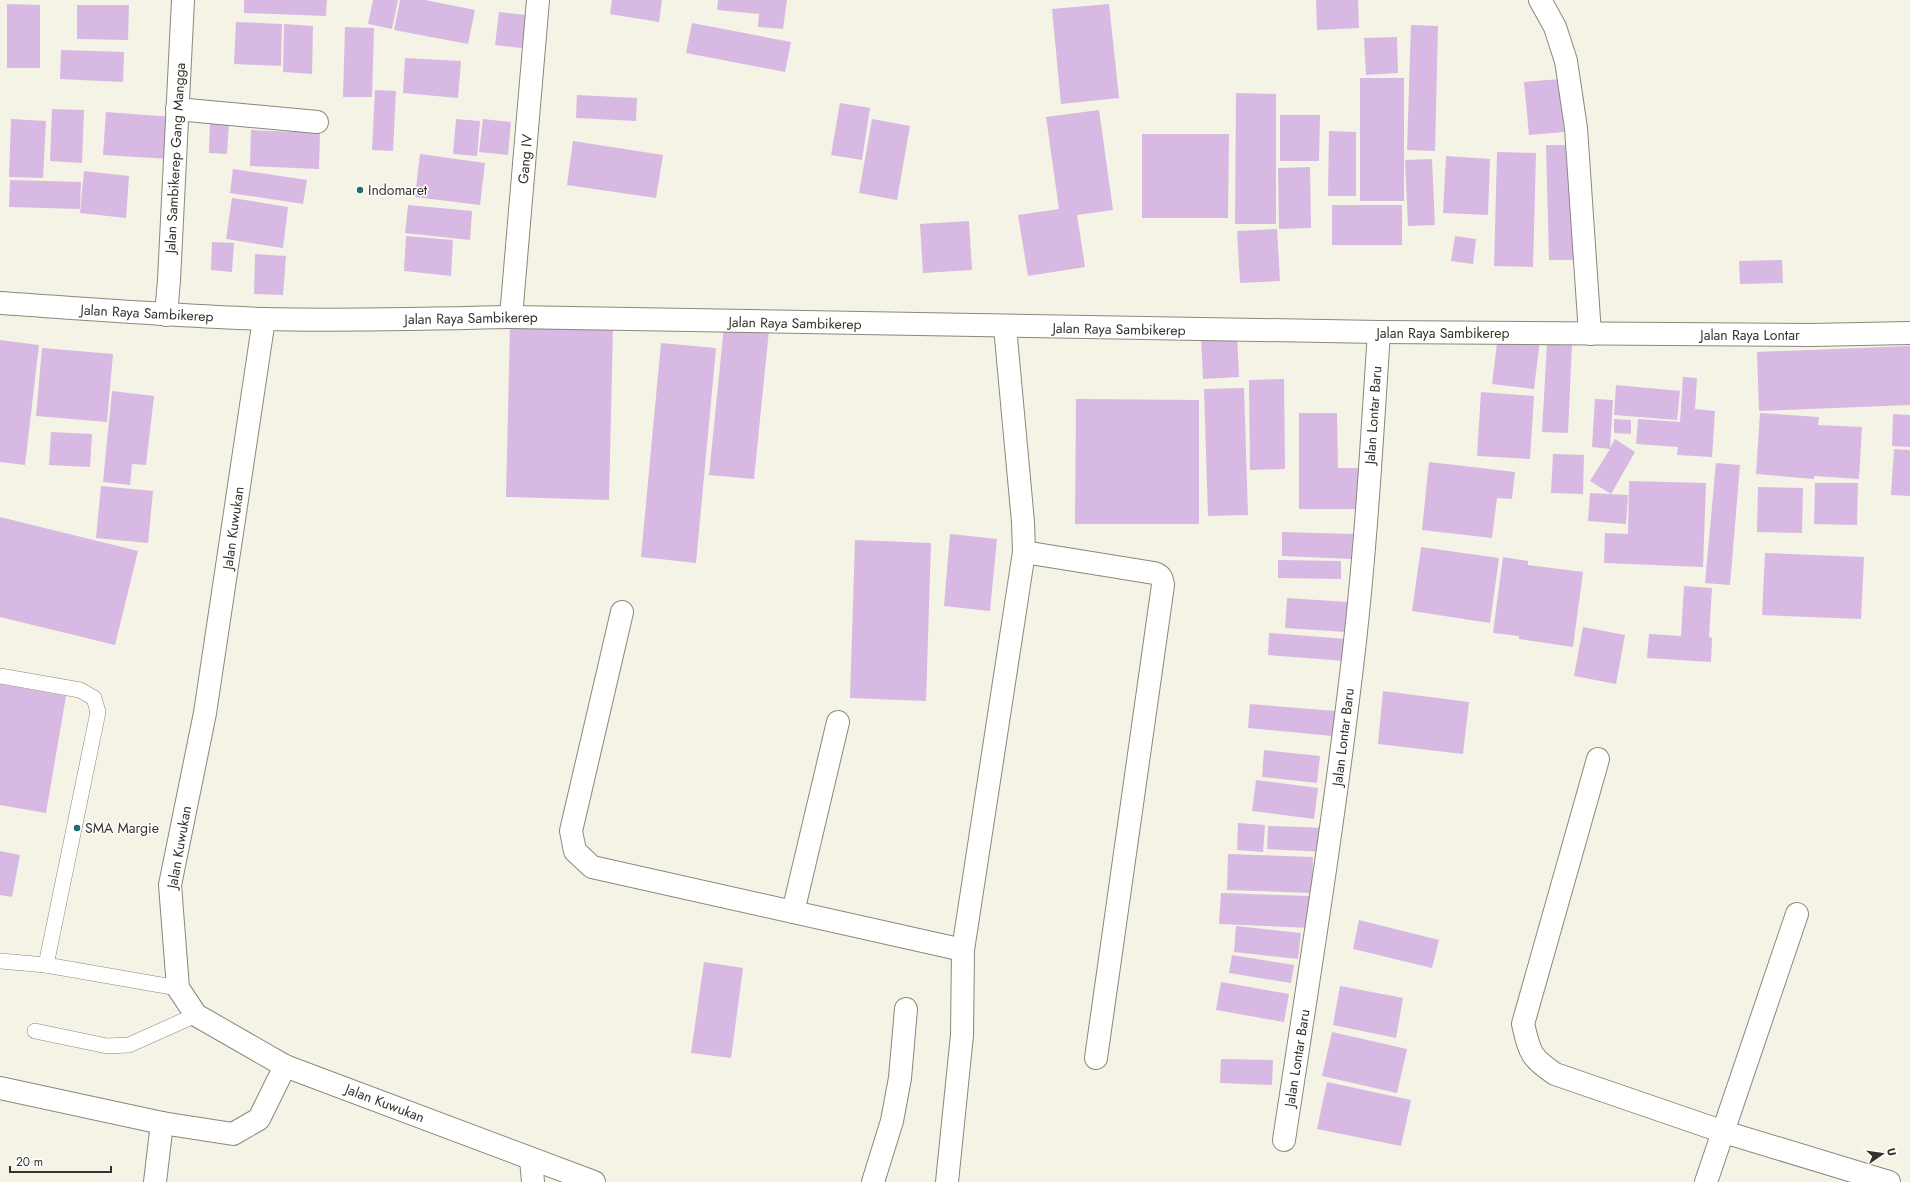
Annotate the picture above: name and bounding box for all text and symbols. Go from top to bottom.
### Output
street label: Jalan Sambikerep Gang Mangga [160,62,190,256]
street label: Gang IV [513,133,537,185]
place label: Indomaret [368,180,428,200]
marker: Indomaret [355,185,365,195]
street label: Jalan Raya Sambikerep [78,299,214,326]
street label: Jalan Raya Sambikerep [402,307,538,329]
street label: Jalan Raya Sambikerep [726,312,862,334]
street label: Jalan Raya Sambikerep [1050,318,1186,340]
street label: Jalan Raya Sambikerep [1374,323,1510,343]
street label: Jalan Raya Lontar [1698,325,1800,345]
street label: Jalan Lontar Baru [1359,365,1386,467]
street label: Jalan Kuwukan [217,485,249,573]
street label: Jalan Lontar Baru [1327,687,1359,789]
street label: Jalan Kuwukan [162,804,196,892]
place label: SMA Margie [85,818,159,838]
marker: SMA Margie [72,823,82,833]
street label: Jalan Lontar Baru [1279,1008,1315,1110]
street label: Jalan Kuwukan [341,1078,428,1127]
north arrow [1862,1134,1902,1174]
text: U [1883,1146,1900,1157]
scale bar [10,1148,111,1174]
text: 20 m [16,1153,43,1171]

